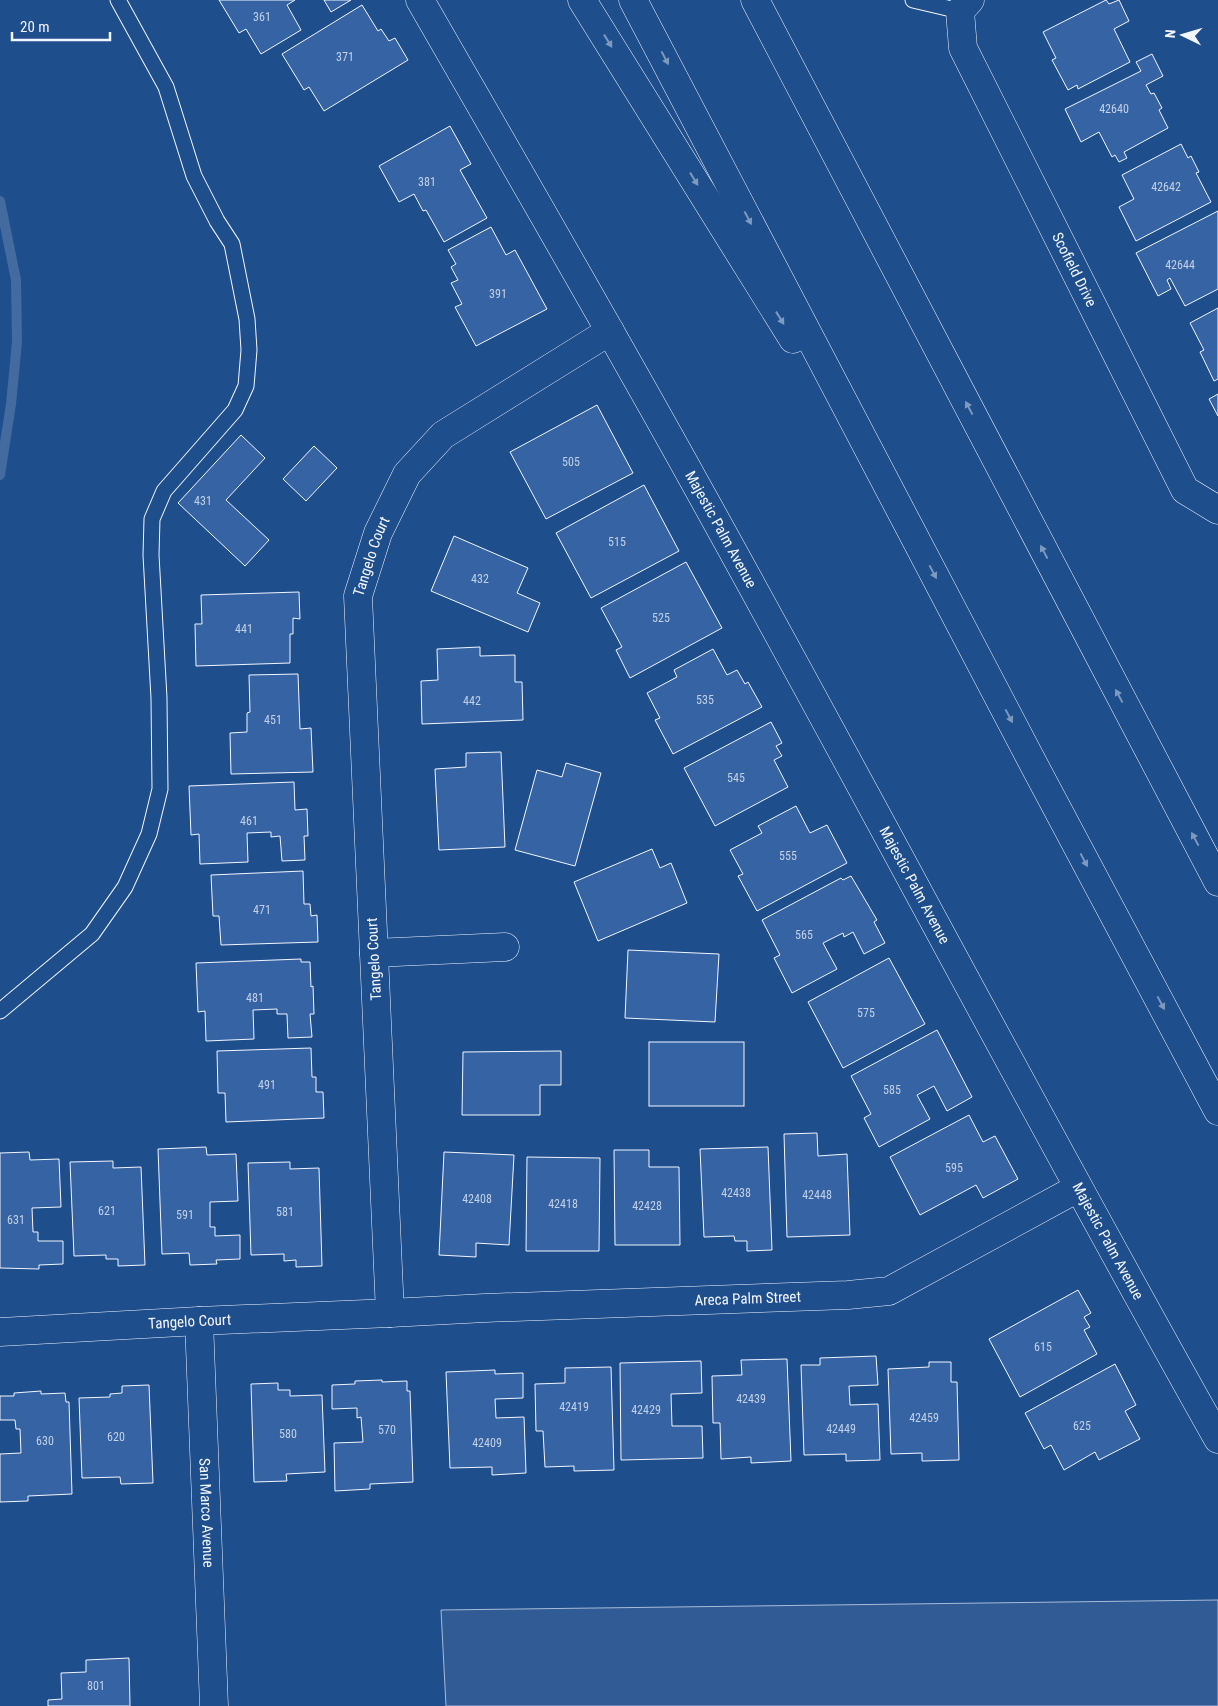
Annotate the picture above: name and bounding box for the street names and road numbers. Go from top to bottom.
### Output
street label: Scofield Drive [1048,229,1101,310]
street label: Majestic Palm Avenue [681,468,760,591]
street label: Tangelo Court [350,514,394,598]
street label: Majestic Palm Avenue [876,823,954,947]
street label: Tangelo Court [363,917,385,1001]
street label: Majestic Palm Avenue [1068,1179,1147,1303]
street label: Areca Palm Street [694,1288,801,1309]
street label: Tangelo Court [148,1311,232,1333]
street label: San Marco Avenue [195,1458,218,1568]

